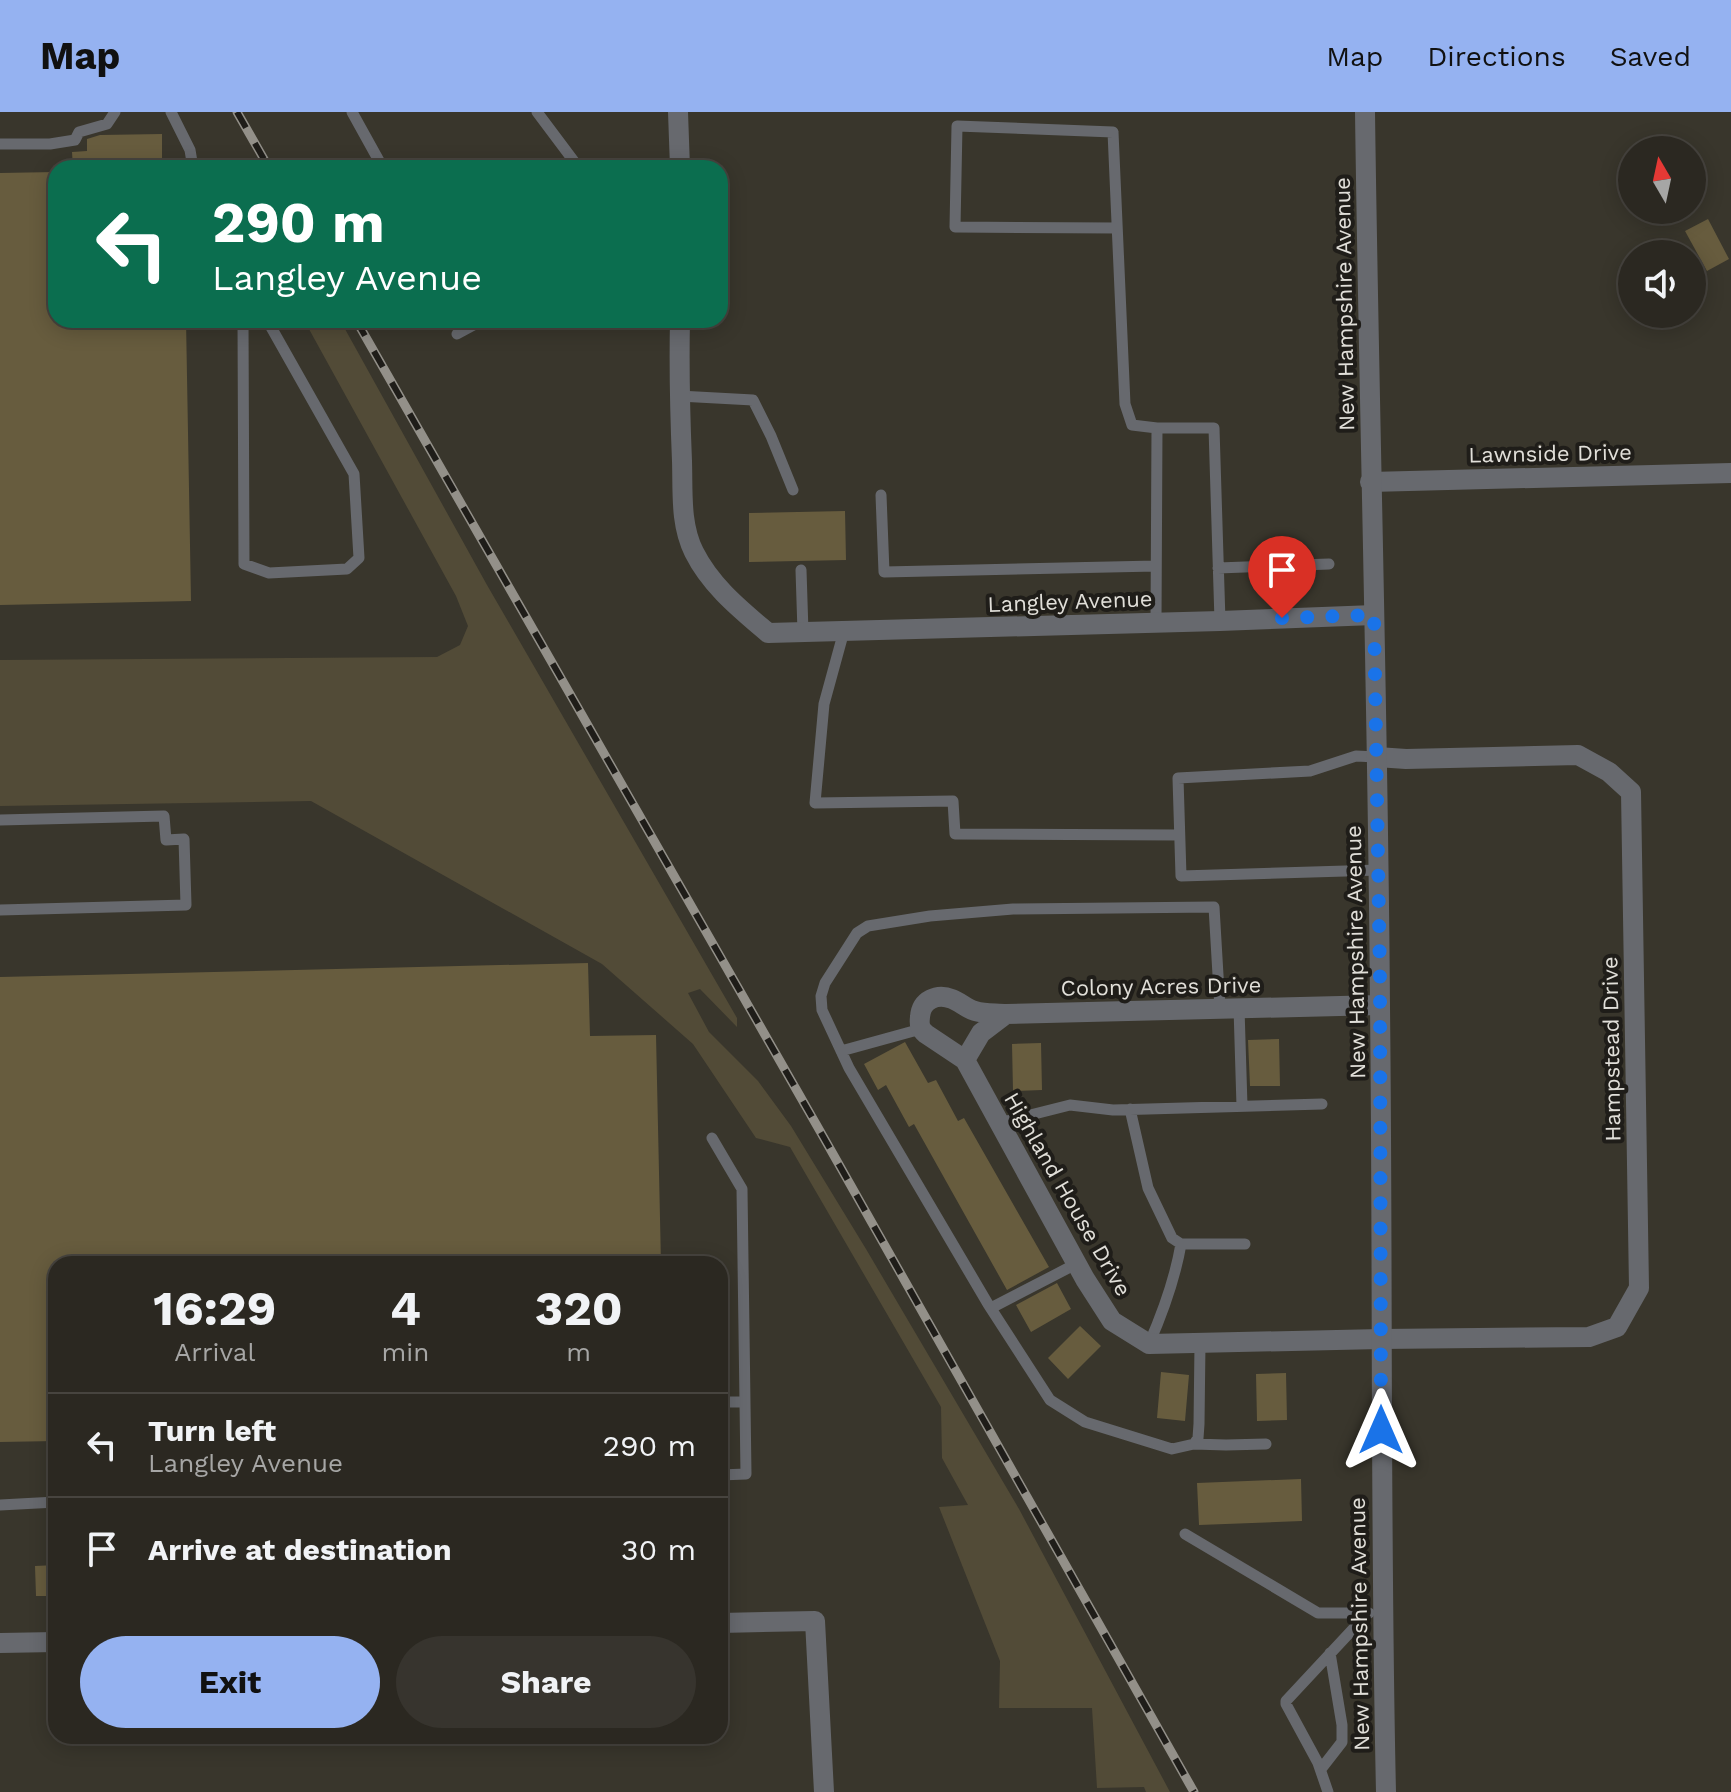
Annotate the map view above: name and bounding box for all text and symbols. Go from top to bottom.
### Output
text: Map [40,34,120,78]
text: Map [1326,40,1383,73]
text: Directions [1427,40,1566,73]
text: Saved [1610,40,1691,73]
north arrow [1618,136,1706,224]
map controls [1618,136,1706,328]
street label: New Hampshire Avenue [1330,177,1359,431]
text: 290 m [212,190,385,256]
icon: left [80,192,184,296]
button: sound [1618,240,1706,328]
text: Langley Avenue [212,257,482,299]
street label: Lawnside Drive [1468,440,1632,467]
pin [1248,536,1316,618]
icon: arrive [1260,548,1304,592]
street label: Langley Avenue [987,586,1153,617]
street label: New Hampshire Avenue [1341,825,1370,1079]
street label: Hampstead Drive [1597,956,1626,1142]
street label: Colony Acres Drive [1060,972,1262,1001]
street label: Highland House Drive [999,1088,1136,1300]
text: 16:29 [153,1280,276,1337]
text: 4 [390,1280,421,1337]
text: 320 [535,1280,623,1337]
text: Arrival [174,1337,255,1367]
text: min [382,1337,429,1367]
text: m [566,1337,591,1367]
position arrow [1339,1388,1423,1472]
text: Turn left [148,1413,276,1448]
icon: left [80,1423,124,1467]
text: 290 m [603,1428,696,1463]
text: Langley Avenue [148,1448,343,1478]
street label: New Hampshire Avenue [1345,1497,1374,1751]
icon: arrive [80,1527,124,1571]
text: Arrive at destination [148,1532,452,1567]
text: 30 m [621,1532,696,1567]
button: Exit [80,1636,380,1728]
button: Share [396,1636,696,1728]

